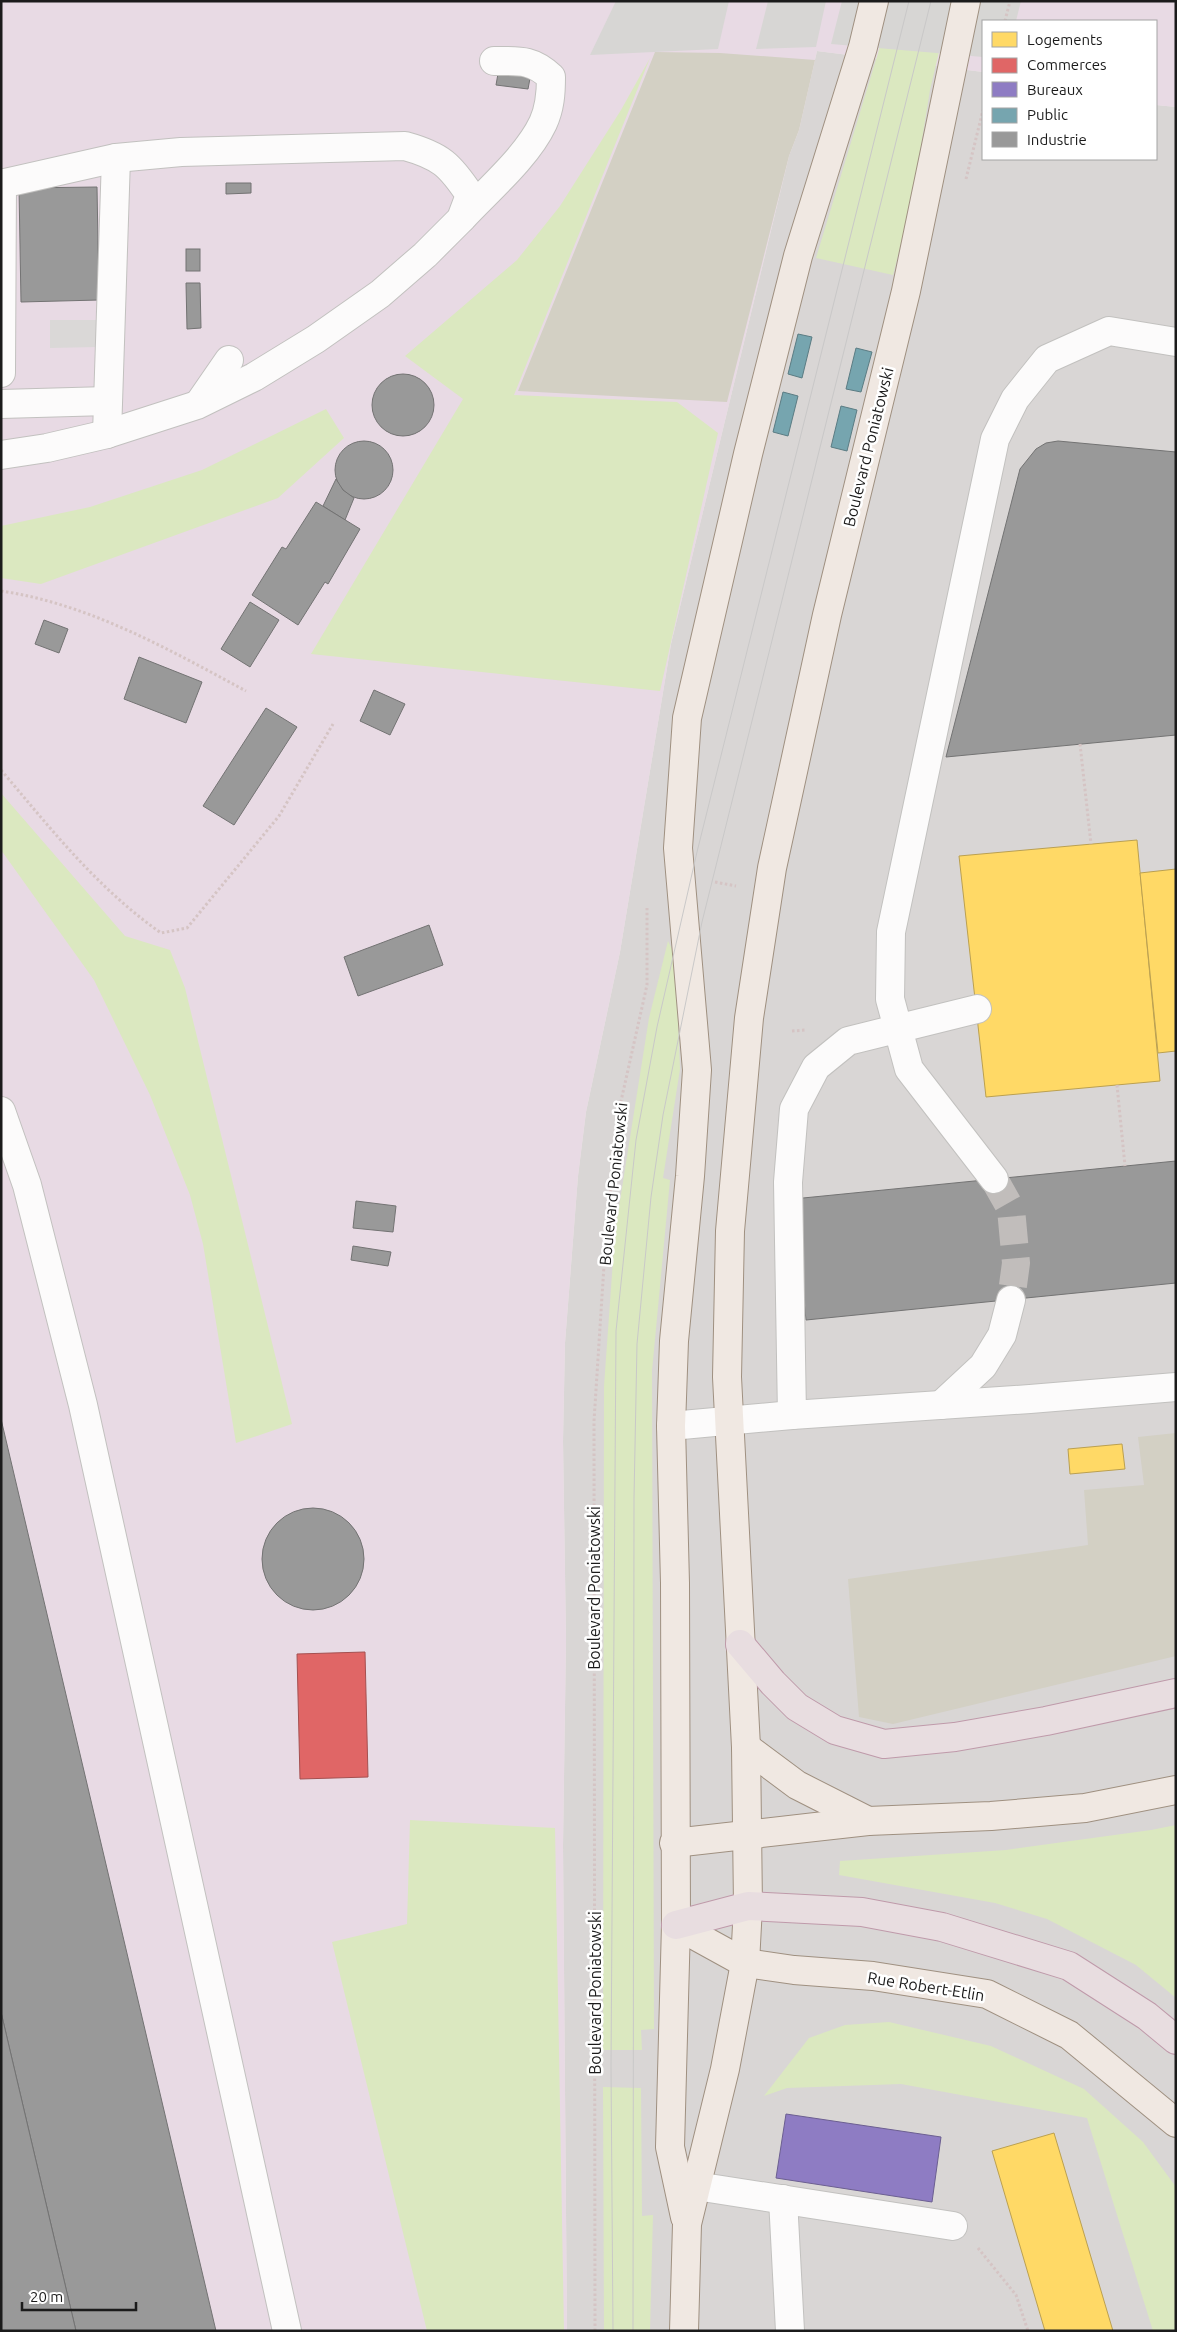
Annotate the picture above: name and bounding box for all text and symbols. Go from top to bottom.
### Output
legend [982,20,1157,160]
text: Logements [1027,31,1103,48]
text: Commerces [1027,56,1107,73]
text: Bureaux [1027,81,1083,98]
text: Public [1027,106,1068,123]
text: Industrie [1027,131,1087,148]
street label: Boulevard Poniatowski [839,365,897,529]
street label: Boulevard Poniatowski [595,1102,631,1266]
street label: Boulevard Poniatowski [585,1506,603,1670]
street label: Boulevard Poniatowski [586,1911,604,2075]
street label: Rue Robert-Etlin [866,1968,986,2004]
scale bar [22,2280,136,2312]
text: 20 m [30,2288,63,2305]

